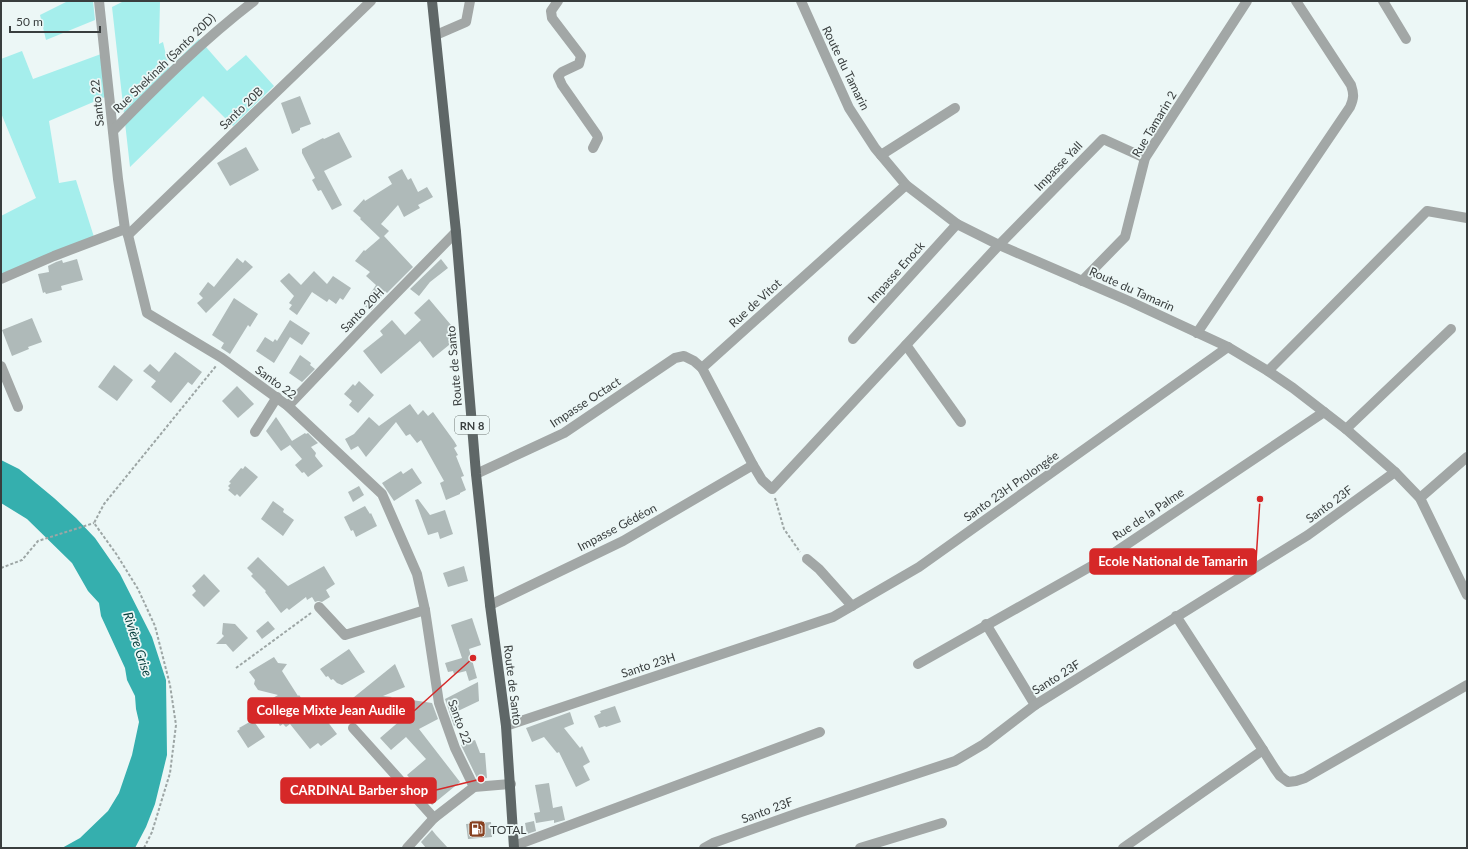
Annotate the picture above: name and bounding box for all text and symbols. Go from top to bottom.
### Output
scale bar [10,8,100,34]
street label: Rue Shekinah (Santo 20D) [110,10,218,116]
text: 50 m [16,14,43,29]
street label: Route du Tamarin [819,23,873,113]
street label: Santo 22 [87,79,107,127]
street label: Santo 20B [216,83,266,132]
street label: Rue Tamarin 2 [1128,88,1180,160]
street label: Impasse Yall [1031,138,1085,194]
street label: Impasse Enock [864,237,928,306]
street label: Route du Tamarin [1087,263,1177,315]
street label: Rue de Vitot [726,275,785,330]
street label: Santo 20H [337,285,387,335]
street label: Route de Santo [443,325,465,407]
street label: Santo 22 [253,362,299,402]
street label: Impasse Octact [547,373,624,430]
road number: RN 8 [455,416,489,434]
street label: Santo 23H Prolongée [961,448,1061,524]
street label: Santo 23F [1303,482,1355,526]
street label: Rue de la Palme [1109,484,1187,544]
street label: Impasse Gédéon [575,500,659,554]
callout: Ecole National de Tamarin [1090,549,1256,574]
text: Ecole National de Tamarin [1098,553,1248,569]
water label: Rivière Grise [120,610,156,678]
street label: Route de Santo [501,644,525,726]
street label: Santo 23H [619,649,677,681]
street label: Santo 23F [1029,656,1083,698]
street label: Santo 22 [445,697,475,747]
callout: College Mixte Jean Audile [248,698,414,723]
text: College Mixte Jean Audile [256,702,406,718]
callout: CARDINAL Barber shop [281,778,436,803]
text: CARDINAL Barber shop [290,782,428,798]
street label: Santo 23F [739,794,795,826]
fuel station icon: TOTAL [467,819,487,839]
place label: TOTAL [490,822,526,837]

